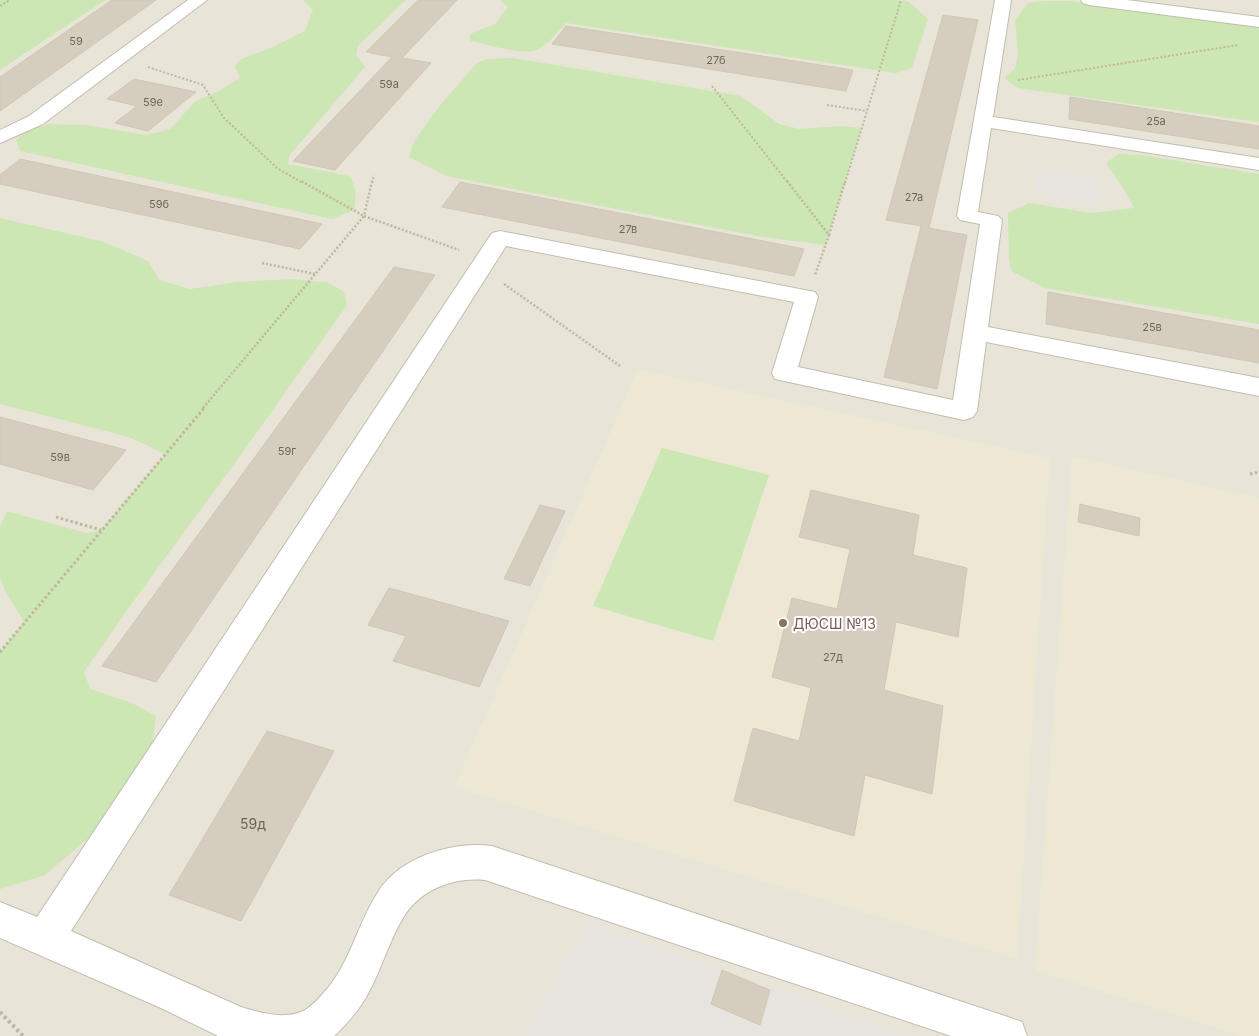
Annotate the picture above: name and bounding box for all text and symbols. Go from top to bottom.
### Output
house number: 59 [69,34,83,48]
house number: 27б [706,53,726,67]
house number: 59а [379,77,399,91]
house number: 59е [143,95,163,109]
house number: 25а [1146,114,1166,128]
house number: 27а [905,190,923,204]
house number: 59б [149,197,169,211]
house number: 27в [619,222,637,236]
house number: 25в [1142,320,1162,334]
house number: 59г [278,444,296,458]
house number: 59в [50,450,70,464]
place label: ДЮСШ №13 [793,615,876,632]
marker: ДЮСШ №13 [777,617,789,629]
house number: 27д [823,650,843,664]
house number: 59д [240,815,266,832]

